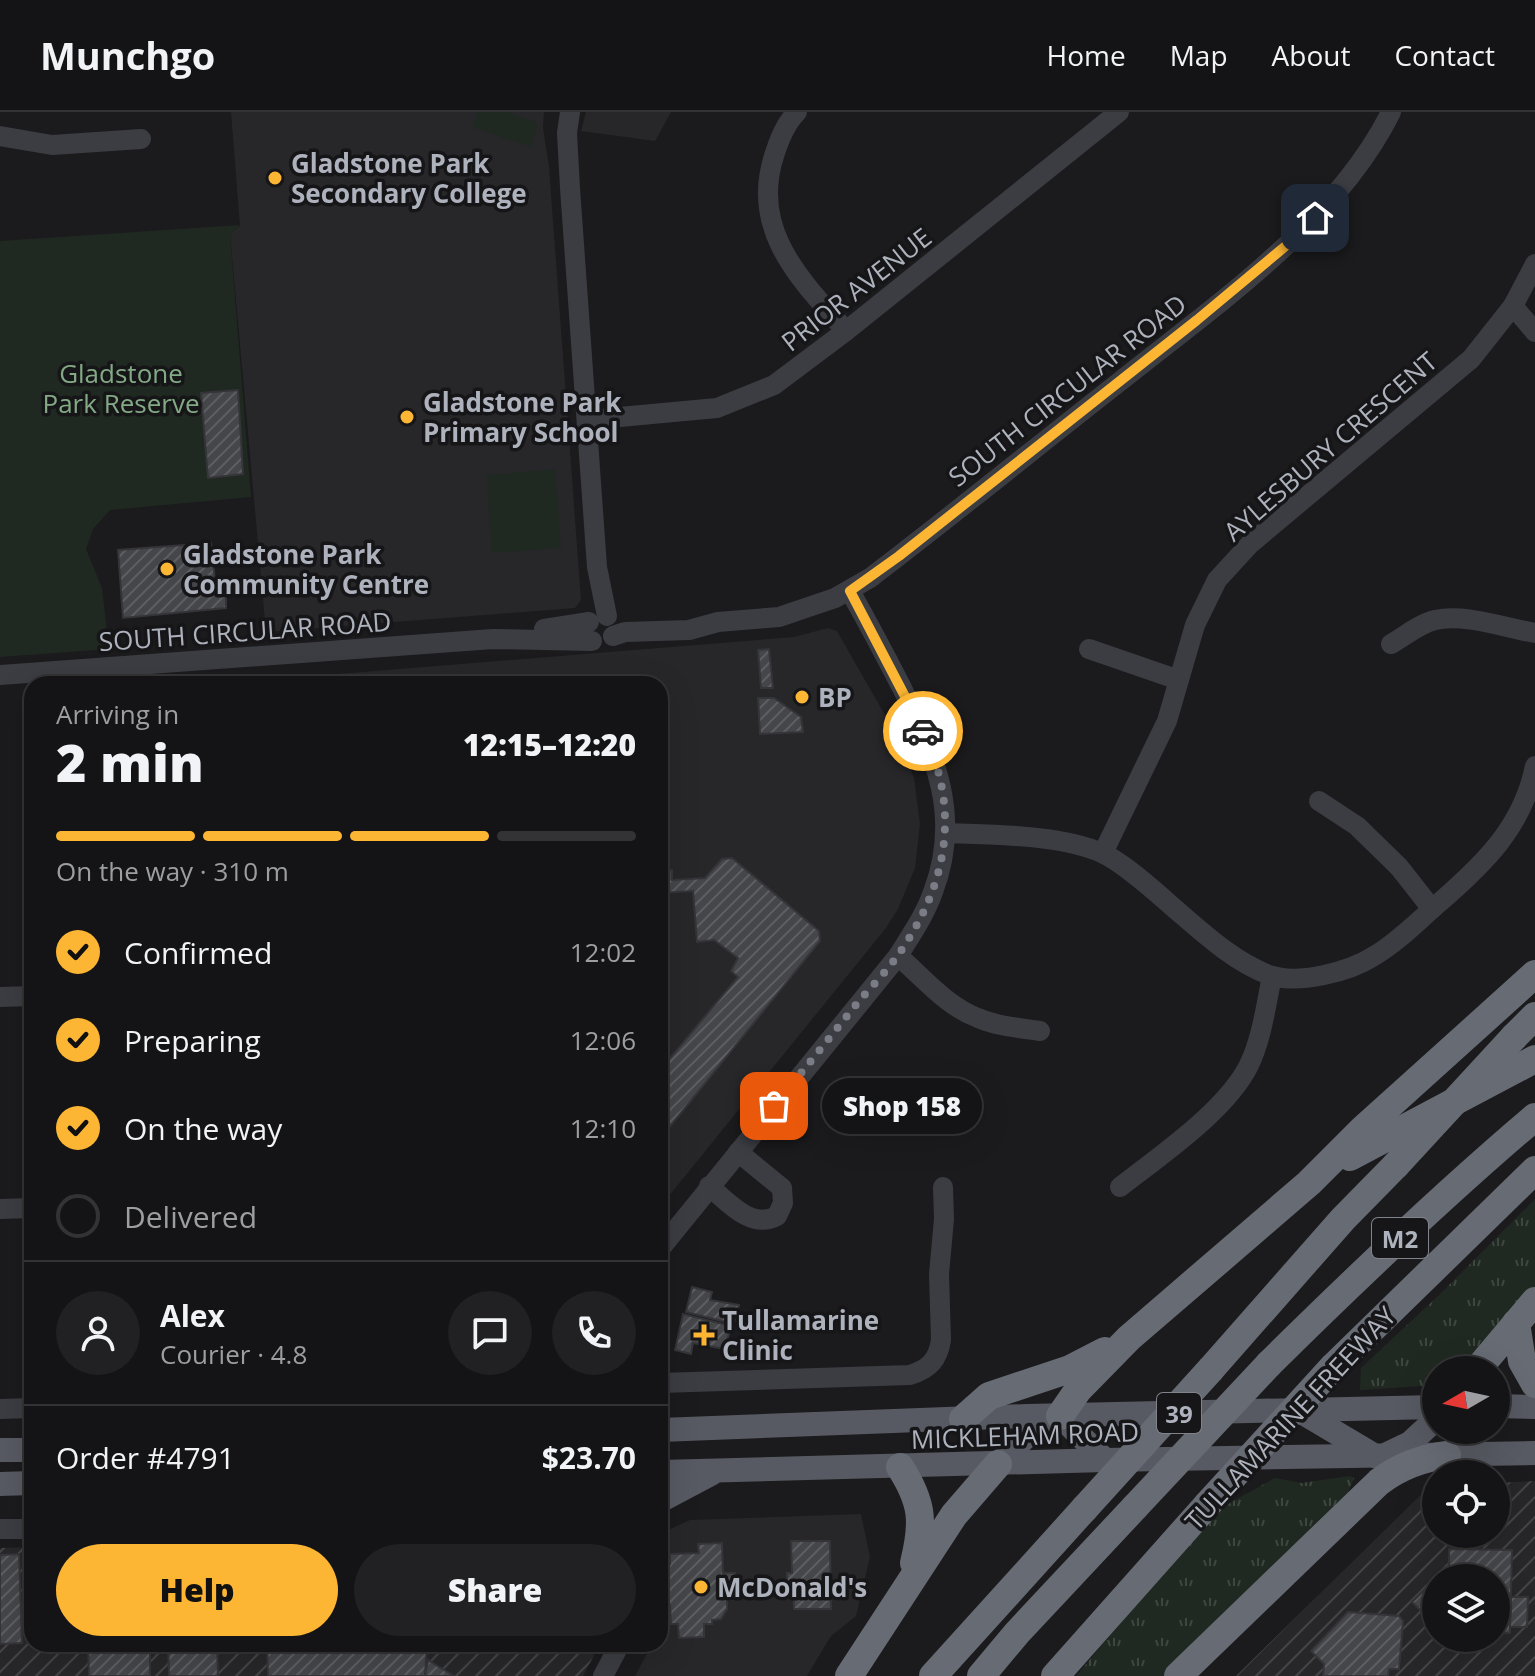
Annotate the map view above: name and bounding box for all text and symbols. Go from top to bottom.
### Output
text: Munchgo [40,29,215,81]
text: Home [1047,36,1126,74]
text: Map [1170,36,1228,74]
text: About [1272,36,1350,74]
text: Contact [1394,36,1495,74]
place label: Gladstone Park Secondary College [291,145,527,211]
marker: Gladstone Park Secondary College [266,169,284,187]
pin [1281,184,1349,252]
icon: home [1293,196,1337,240]
street label: PRIOR AVENUE [773,219,939,359]
street label: SOUTH CIRCULAR ROAD [940,286,1194,494]
street label: AYLESBURY CRESCENT [1215,343,1445,549]
park label: Gladstone Park Reserve [43,355,199,421]
place label: Gladstone Park Primary School [423,384,622,450]
marker: Gladstone Park Primary School [398,408,416,426]
place label: Gladstone Park Community Centre [183,536,429,602]
marker: Gladstone Park Community Centre [158,560,176,578]
street label: SOUTH CIRCULAR ROAD [98,603,392,659]
place label: BP [818,679,852,715]
marker: BP [793,688,811,706]
courier [883,691,963,771]
text: Arriving in [56,696,179,732]
icon: car [901,709,945,753]
text: 12:15–12:20 [463,724,636,765]
text: 2 min [56,726,204,797]
text: On the way · 310 m [56,853,289,889]
icon: check [56,930,100,974]
text: Confirmed [124,932,272,973]
text: 12:02 [570,934,636,970]
icon: check [56,1018,100,1062]
text: Preparing [124,1020,261,1061]
text: 12:06 [570,1022,636,1058]
pin [740,1072,808,1140]
callout: Shop 158 [822,1078,982,1134]
icon: bag [752,1084,796,1128]
text: Shop 158 [843,1088,961,1124]
icon: check [56,1106,100,1150]
text: On the way [124,1108,282,1149]
text: 12:10 [570,1110,636,1146]
text: Delivered [124,1196,257,1237]
road number: M2 [1372,1218,1428,1258]
button: person [56,1291,140,1375]
button: chat [448,1291,532,1375]
button: phone [552,1291,636,1375]
text: Alex [160,1295,225,1336]
street label: TULLAMARINE FREEWAY [1177,1298,1404,1538]
place label: Tullamarine Clinic [722,1302,879,1368]
marker: Tullamarine Clinic [693,1324,715,1346]
text: Courier · 4.8 [160,1336,307,1372]
north arrow [1422,1356,1510,1444]
map controls [1422,1356,1510,1652]
road number: 39 [1157,1393,1201,1433]
street label: MICKLEHAM ROAD [910,1413,1140,1457]
text: Order #4791 [56,1437,235,1478]
text: $23.70 [542,1437,636,1478]
button: locate [1422,1460,1510,1548]
button: Help [56,1544,338,1636]
button: Share [354,1544,636,1636]
button: layers [1422,1564,1510,1652]
place label: McDonald's [717,1569,867,1605]
marker: McDonald's [692,1578,710,1596]

